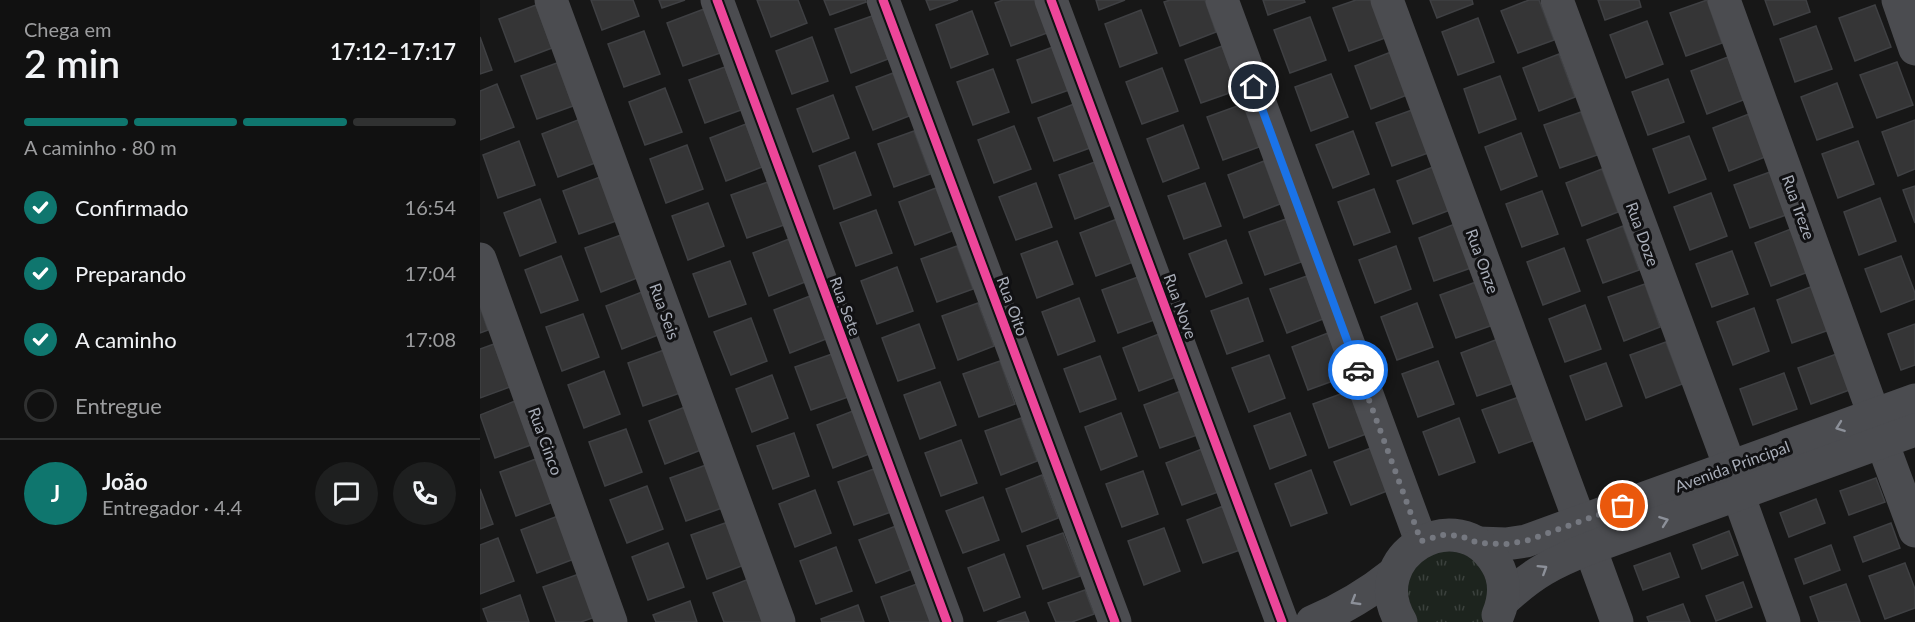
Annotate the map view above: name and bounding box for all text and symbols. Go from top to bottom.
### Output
text: Chega em [24,17,112,41]
text: 17:12–17:17 [330,38,456,65]
text: 2 min [24,40,120,86]
pin [1228,61,1279,112]
icon: home [1237,70,1270,103]
text: A caminho · 80 m [24,135,177,159]
street label: Rua Treze [1779,172,1819,242]
icon: check [24,191,57,224]
text: Confirmado [75,194,188,221]
text: 16:54 [405,195,456,219]
street label: Rua Doze [1623,199,1663,269]
street label: Rua Onze [1462,226,1504,296]
icon: check [24,257,57,290]
text: Preparando [75,260,186,287]
text: 17:04 [405,261,456,285]
street label: Rua Nove [1160,271,1202,341]
street label: Rua Sete [826,274,866,338]
street label: Rua Oito [993,274,1033,338]
street label: Rua Seis [646,280,684,342]
icon: check [24,323,57,356]
text: A caminho [75,326,177,353]
text: 17:08 [405,327,456,351]
courier [1328,340,1388,400]
icon: car [1342,354,1375,387]
text: Entregue [75,392,162,419]
street label: Rua Cinco [525,405,567,477]
one-way arrow [1835,420,1846,432]
street label: Avenida Principal [1672,436,1792,496]
button: chat [315,462,378,525]
button: phone [393,462,456,525]
text: João [102,468,148,495]
text: J [51,480,60,507]
pin [1597,480,1648,531]
icon: bag [1606,489,1639,522]
text: Entregador · 4.4 [102,495,242,519]
one-way arrow [1659,515,1669,528]
one-way arrow [1537,565,1547,577]
one-way arrow [1351,594,1361,606]

